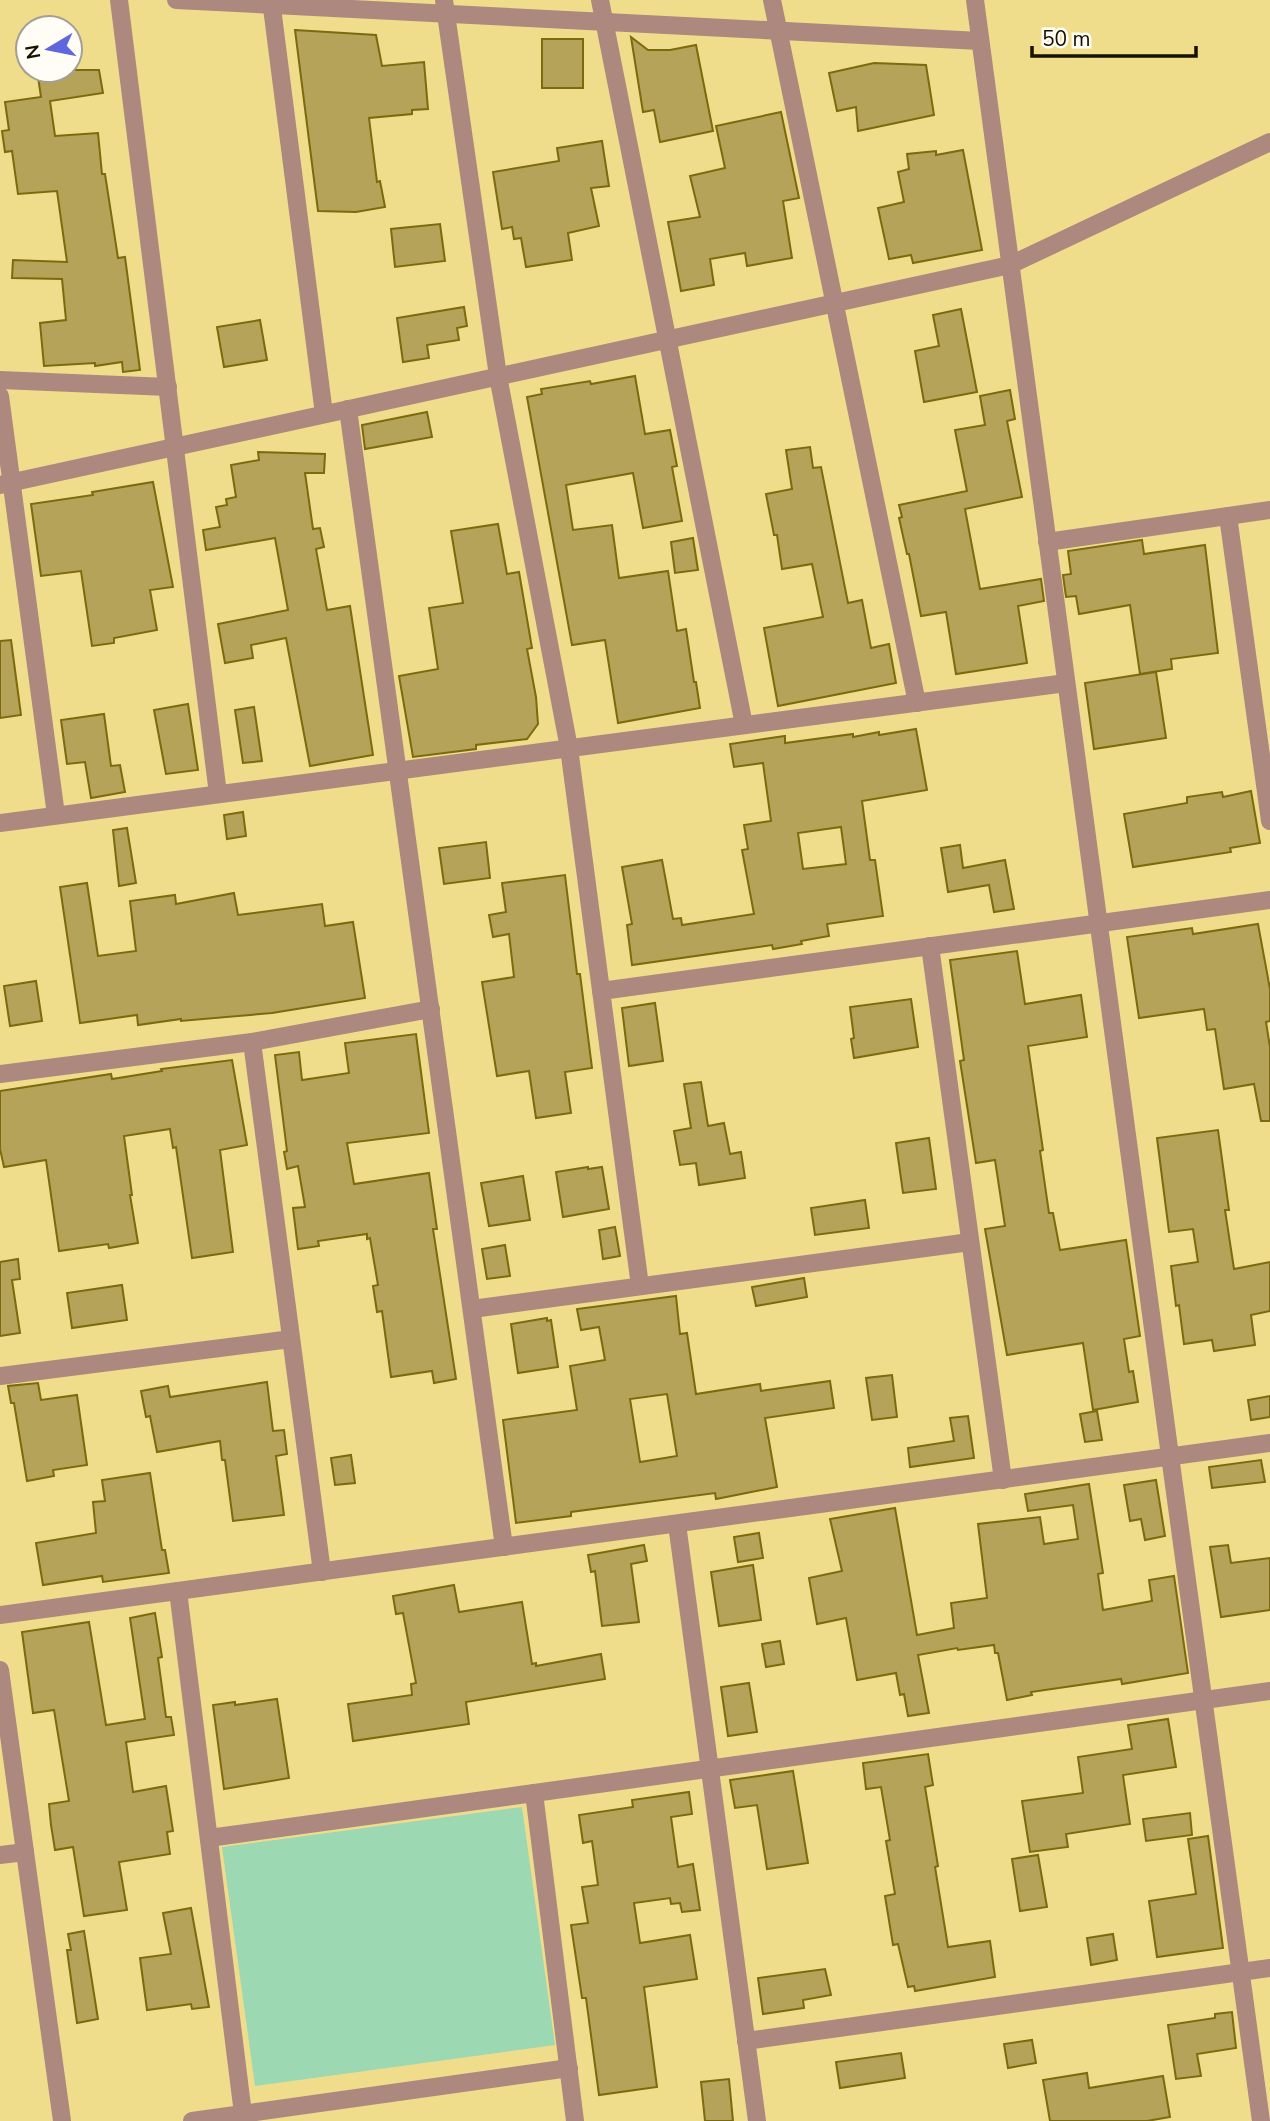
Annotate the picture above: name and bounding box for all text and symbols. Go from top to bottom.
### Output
north arrow [14,14,84,84]
scale bar [1032,14,1196,58]
text: 50 m [1042,25,1091,53]
text: N [19,43,47,61]

